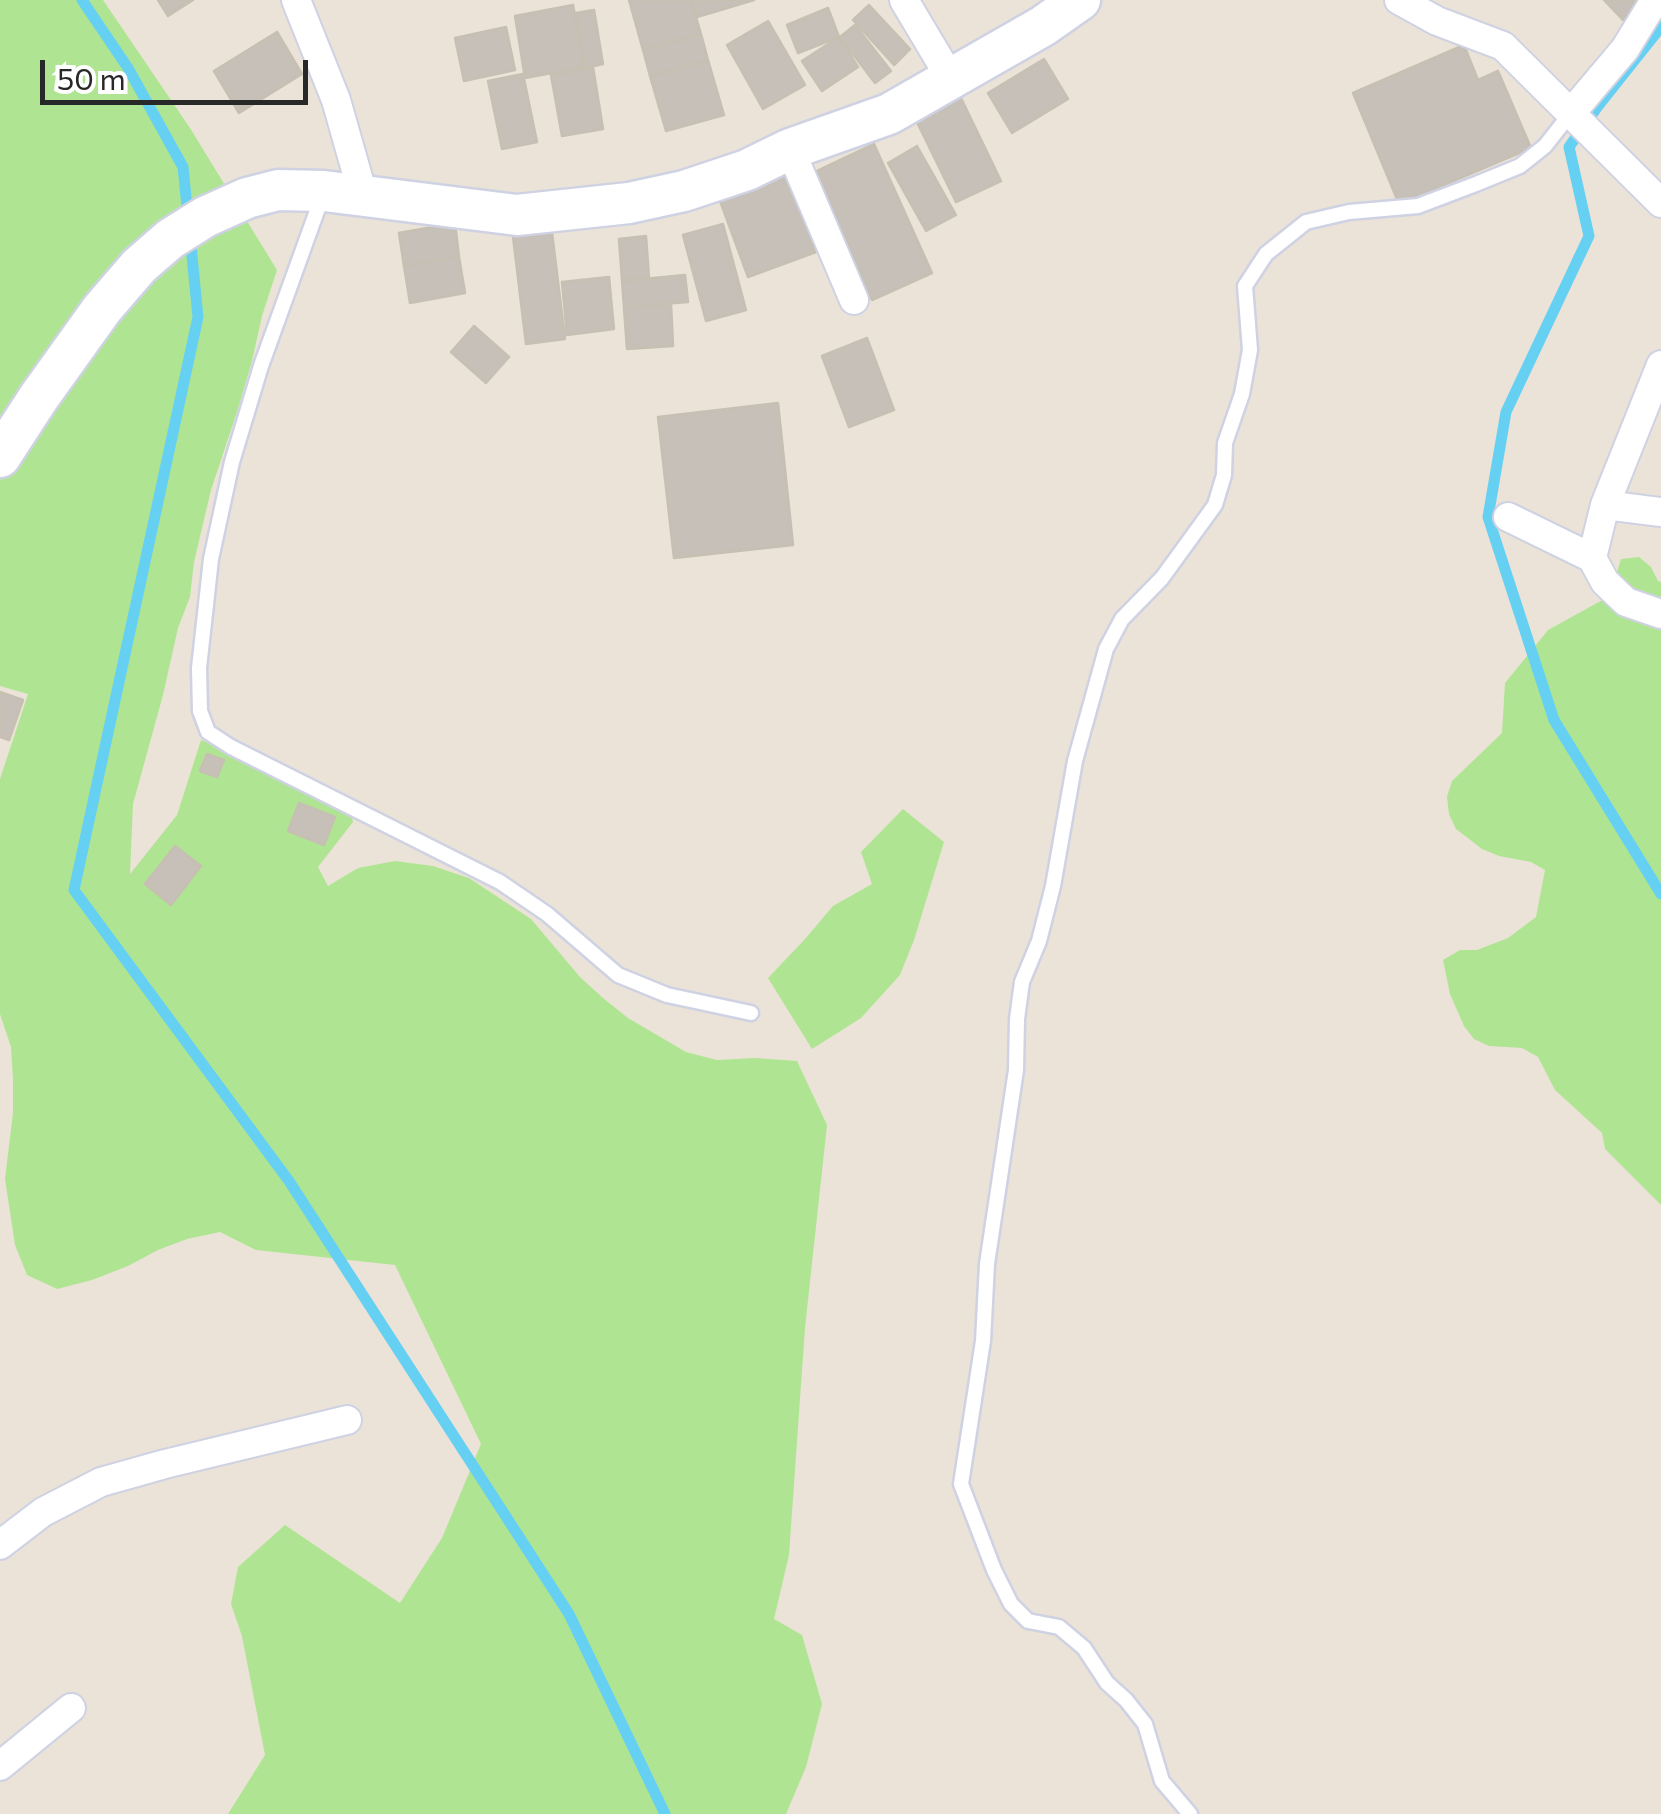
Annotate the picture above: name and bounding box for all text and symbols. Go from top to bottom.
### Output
scale bar [45,40,312,102]
text: 50 m [57,59,126,96]

